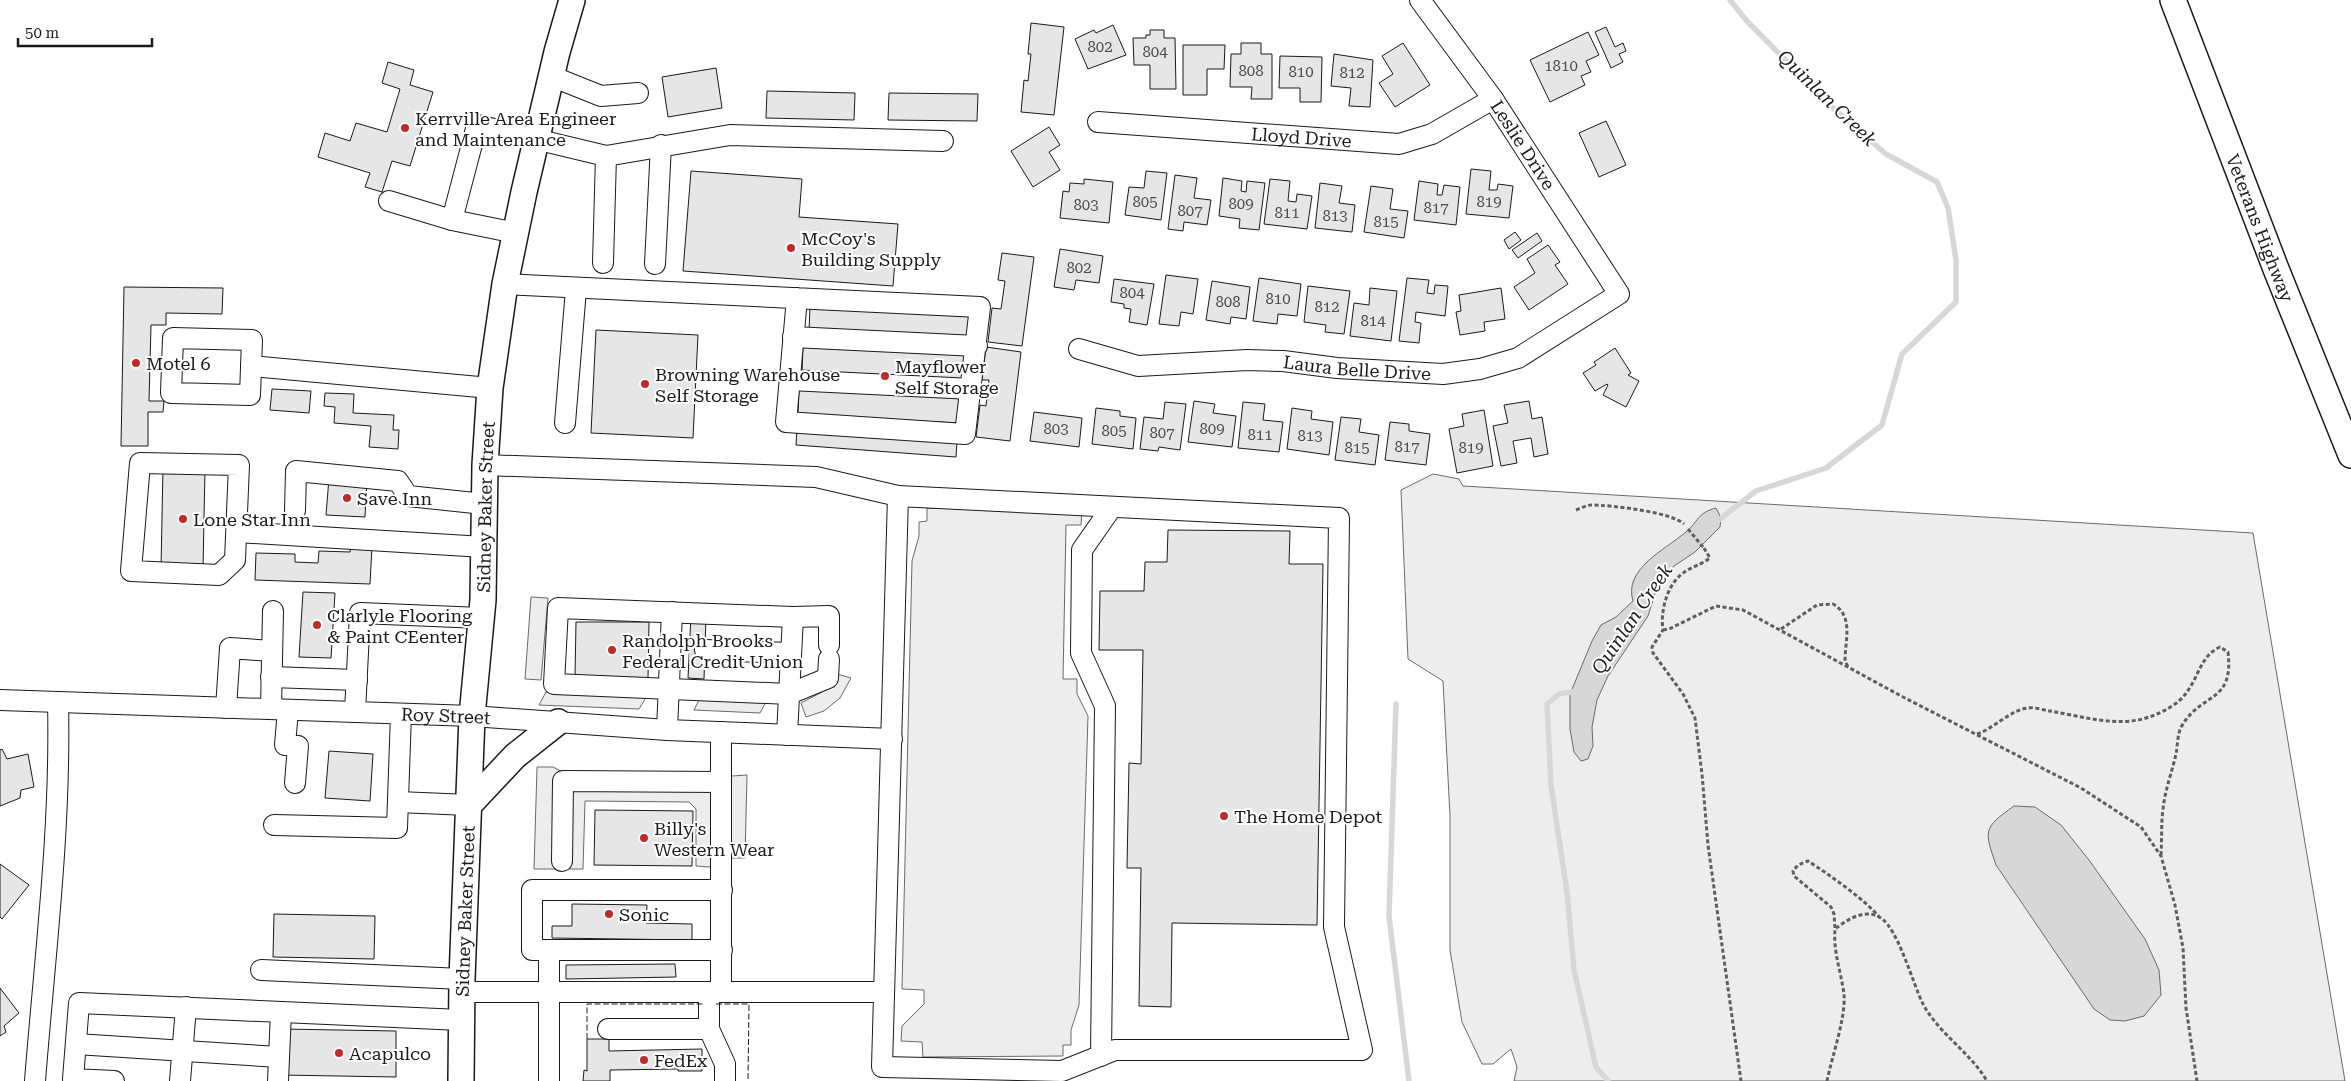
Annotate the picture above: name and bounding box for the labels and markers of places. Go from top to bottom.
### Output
place label: Kerrville Area Engineer and Maintenance [415,108,616,150]
marker: Kerrville Area Engineer and Maintenance [399,122,411,134]
place label: McCoy's Building Supply [801,228,942,270]
marker: McCoy's Building Supply [785,242,797,254]
place label: Motel 6 [146,353,210,374]
place label: Mayflower Self Storage [895,356,999,398]
marker: Motel 6 [130,357,142,369]
place label: Browning Warehouse Self Storage [655,364,840,406]
marker: Mayflower Self Storage [879,370,891,382]
marker: Browning Warehouse Self Storage [639,378,651,390]
place label: Save Inn [357,488,432,509]
marker: Save Inn [341,492,353,504]
place label: Lone Star Inn [193,509,311,530]
marker: Lone Star Inn [177,513,189,525]
place label: Clarlyle Flooring & Paint CEenter [327,605,473,647]
marker: Clarlyle Flooring & Paint CEenter [311,619,323,631]
place label: Randolph Brooks Federal Credit Union [622,630,804,672]
marker: Randolph Brooks Federal Credit Union [606,644,618,656]
place label: The Home Depot [1234,806,1383,827]
marker: The Home Depot [1218,810,1230,822]
place label: Billy's Western Wear [654,818,774,860]
marker: Billy's Western Wear [638,832,650,844]
place label: Sonic [619,904,669,925]
marker: Sonic [603,908,615,920]
place label: Acapulco [349,1043,431,1064]
marker: Acapulco [333,1047,345,1059]
place label: FedEx [654,1050,708,1071]
marker: FedEx [638,1054,650,1066]

